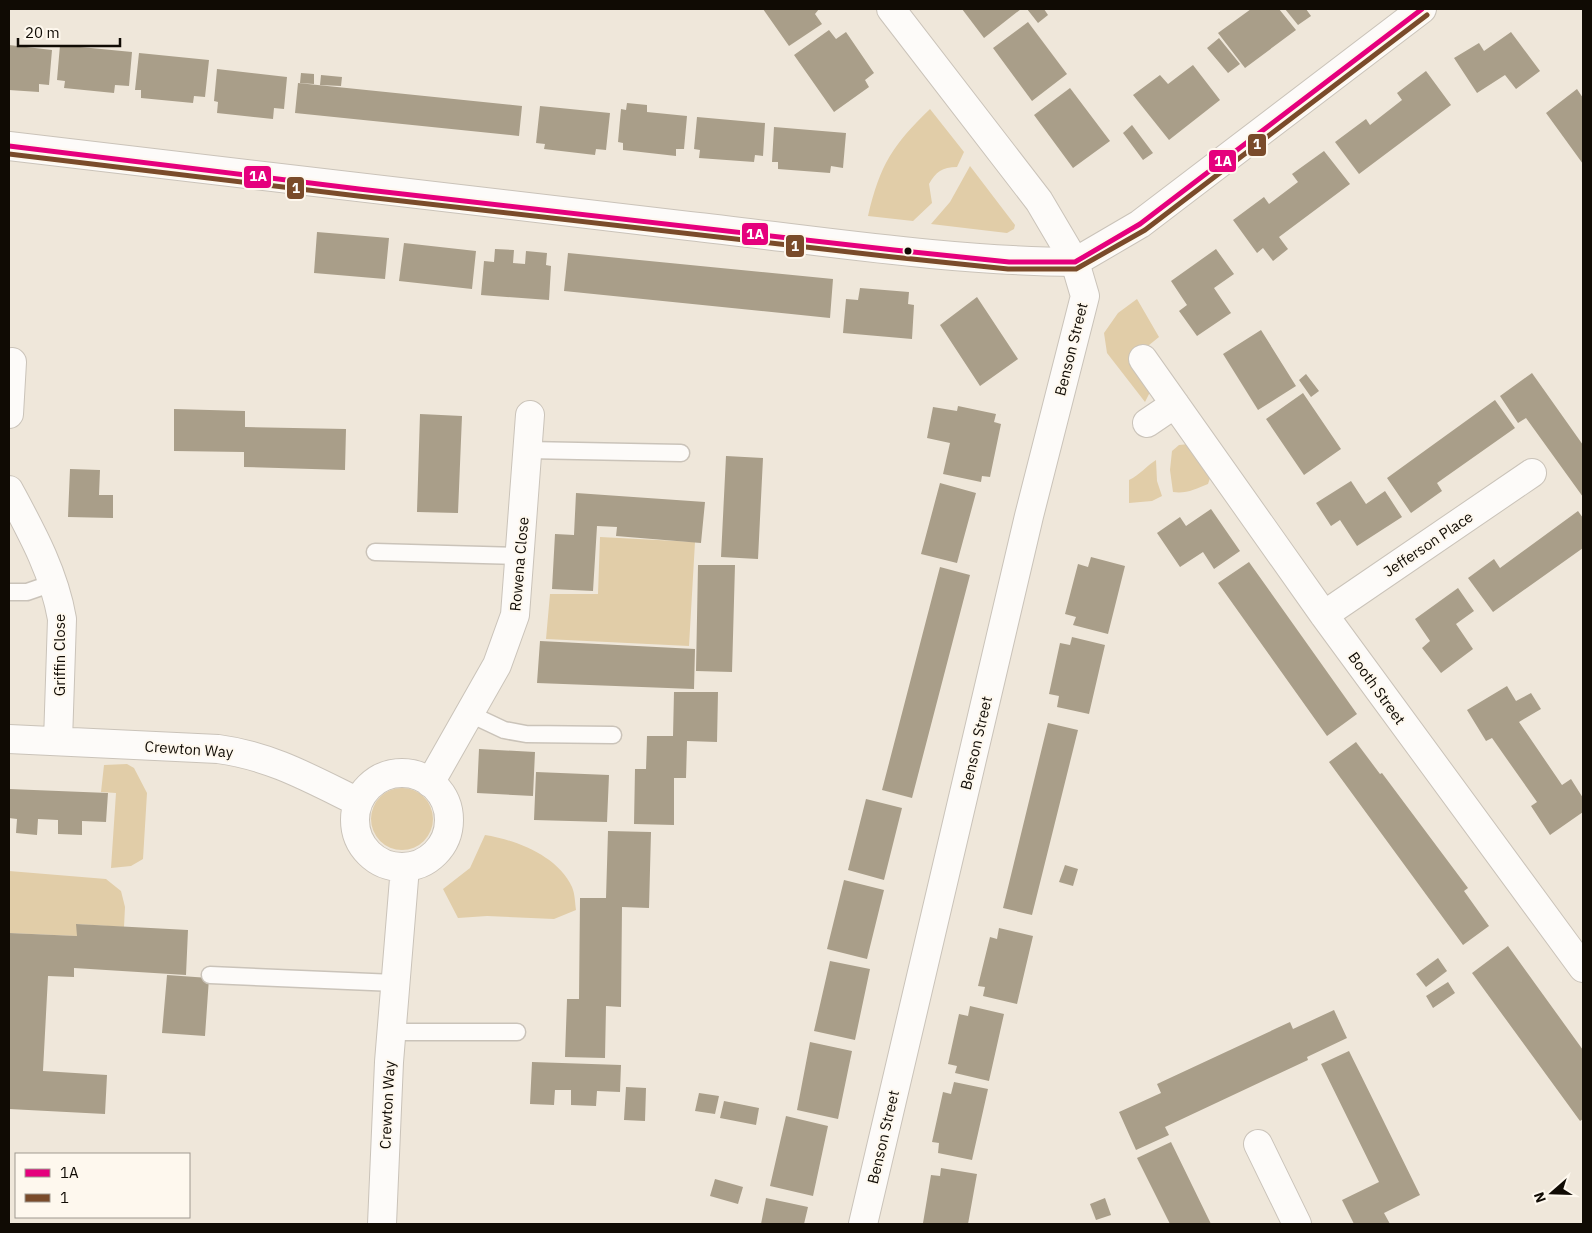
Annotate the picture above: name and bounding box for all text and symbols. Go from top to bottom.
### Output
scale bar [18,15,120,47]
text: 20 m [25,23,60,42]
line badge: 1 [1247,133,1267,157]
text: 1 [1253,135,1262,153]
line badge: 1A [1208,149,1237,173]
text: 1A [1214,152,1232,170]
line badge: 1A [243,165,272,189]
text: 1A [249,167,267,185]
line badge: 1 [286,176,305,200]
text: 1 [292,179,301,197]
line badge: 1A [741,222,769,246]
text: 1A [746,225,764,243]
line badge: 1 [785,234,805,258]
text: 1 [791,237,800,255]
unlabelled marker [903,246,913,256]
street label: Benson Street [1050,300,1092,398]
street label: Jefferson Place [1380,507,1476,581]
street label: Rowena Close [505,516,533,612]
street label: Griffin Close [50,614,69,696]
street label: Booth Street [1344,648,1410,728]
street label: Benson Street [956,694,996,792]
street label: Crewton Way [144,736,234,762]
street label: Crewton Way [375,1060,399,1150]
street label: Benson Street [863,1088,903,1186]
legend [15,1153,190,1218]
text: 1A [60,1163,79,1182]
north arrow [1527,1168,1577,1218]
text: 1 [60,1188,69,1207]
text: N [1530,1190,1550,1205]

